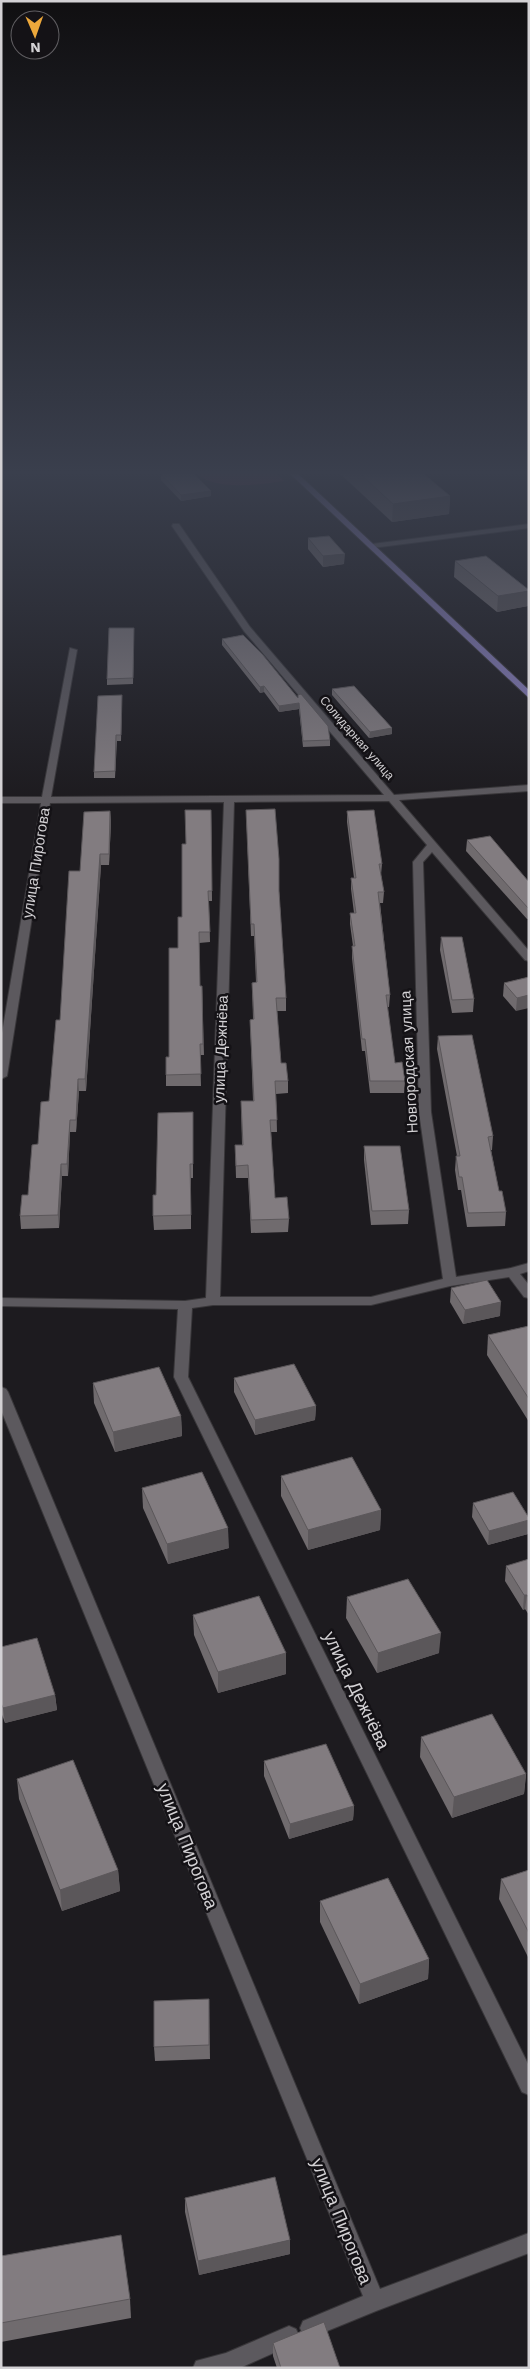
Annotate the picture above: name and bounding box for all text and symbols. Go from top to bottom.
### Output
north arrow [10,10,60,60]
text: N [30,40,41,56]
street label: Солидарная улица [317,693,397,783]
street label: улица Пирогова [18,806,54,920]
street label: Новгородская улица [396,990,422,1134]
street label: улица Дежнёва [210,994,232,1103]
street label: улица Дежнёва [319,1627,395,1753]
street label: улица Пирогова [153,1780,223,1913]
street label: улица Пирогова [307,2155,377,2288]

